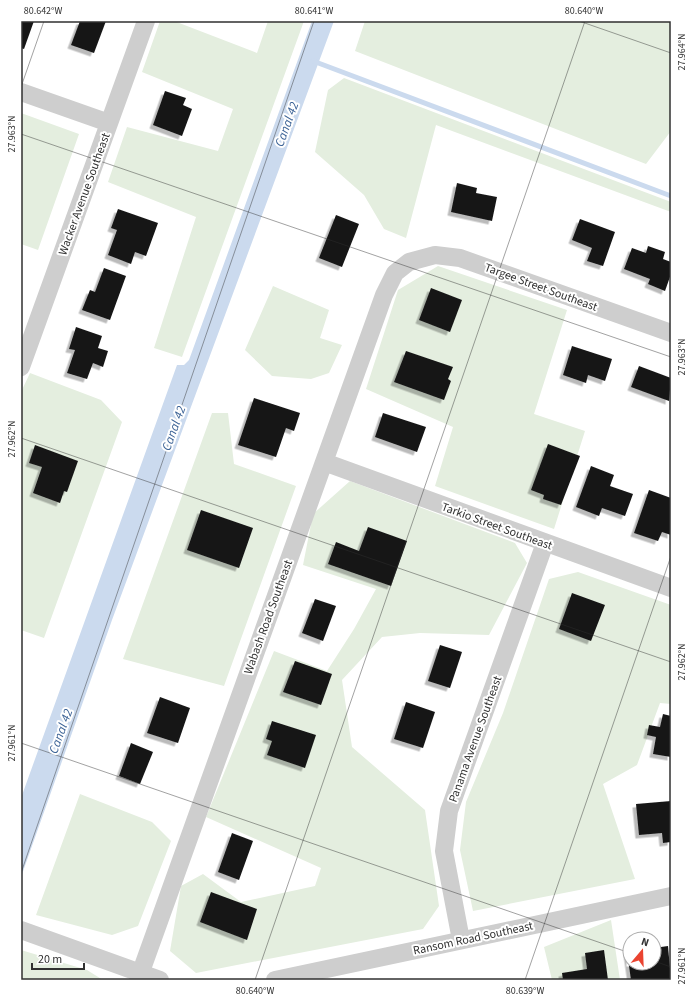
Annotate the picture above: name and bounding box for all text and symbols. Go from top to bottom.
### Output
text: 80.642°W [24,4,62,18]
text: 80.641°W [295,4,333,18]
text: 80.640°W [565,4,603,18]
text: 27.964°N [675,33,689,71]
water label: Canal 42 [271,100,303,149]
text: 27.963°N [5,115,19,153]
street label: Wacker Avenue Southeast [54,131,115,258]
street label: Targee Street Southeast [482,259,600,316]
text: 27.963°N [675,338,689,376]
water label: Canal 42 [158,404,190,453]
text: 27.962°N [5,420,19,458]
street label: Tarkio Street Southeast [439,499,555,554]
street label: Wabash Road Southeast [240,558,297,677]
text: 27.962°N [675,643,689,681]
street label: Panama Avenue Southeast [445,674,506,805]
water label: Canal 42 [45,707,77,756]
text: 27.961°N [5,724,19,762]
street label: Ransom Road Southeast [412,917,535,960]
north arrow [622,931,662,971]
text: N [639,934,651,950]
scale bar [32,945,84,971]
text: 27.961°N [675,947,689,985]
text: 20 m [38,951,62,968]
text: 80.640°W [236,984,274,998]
text: 80.639°W [506,984,544,998]

